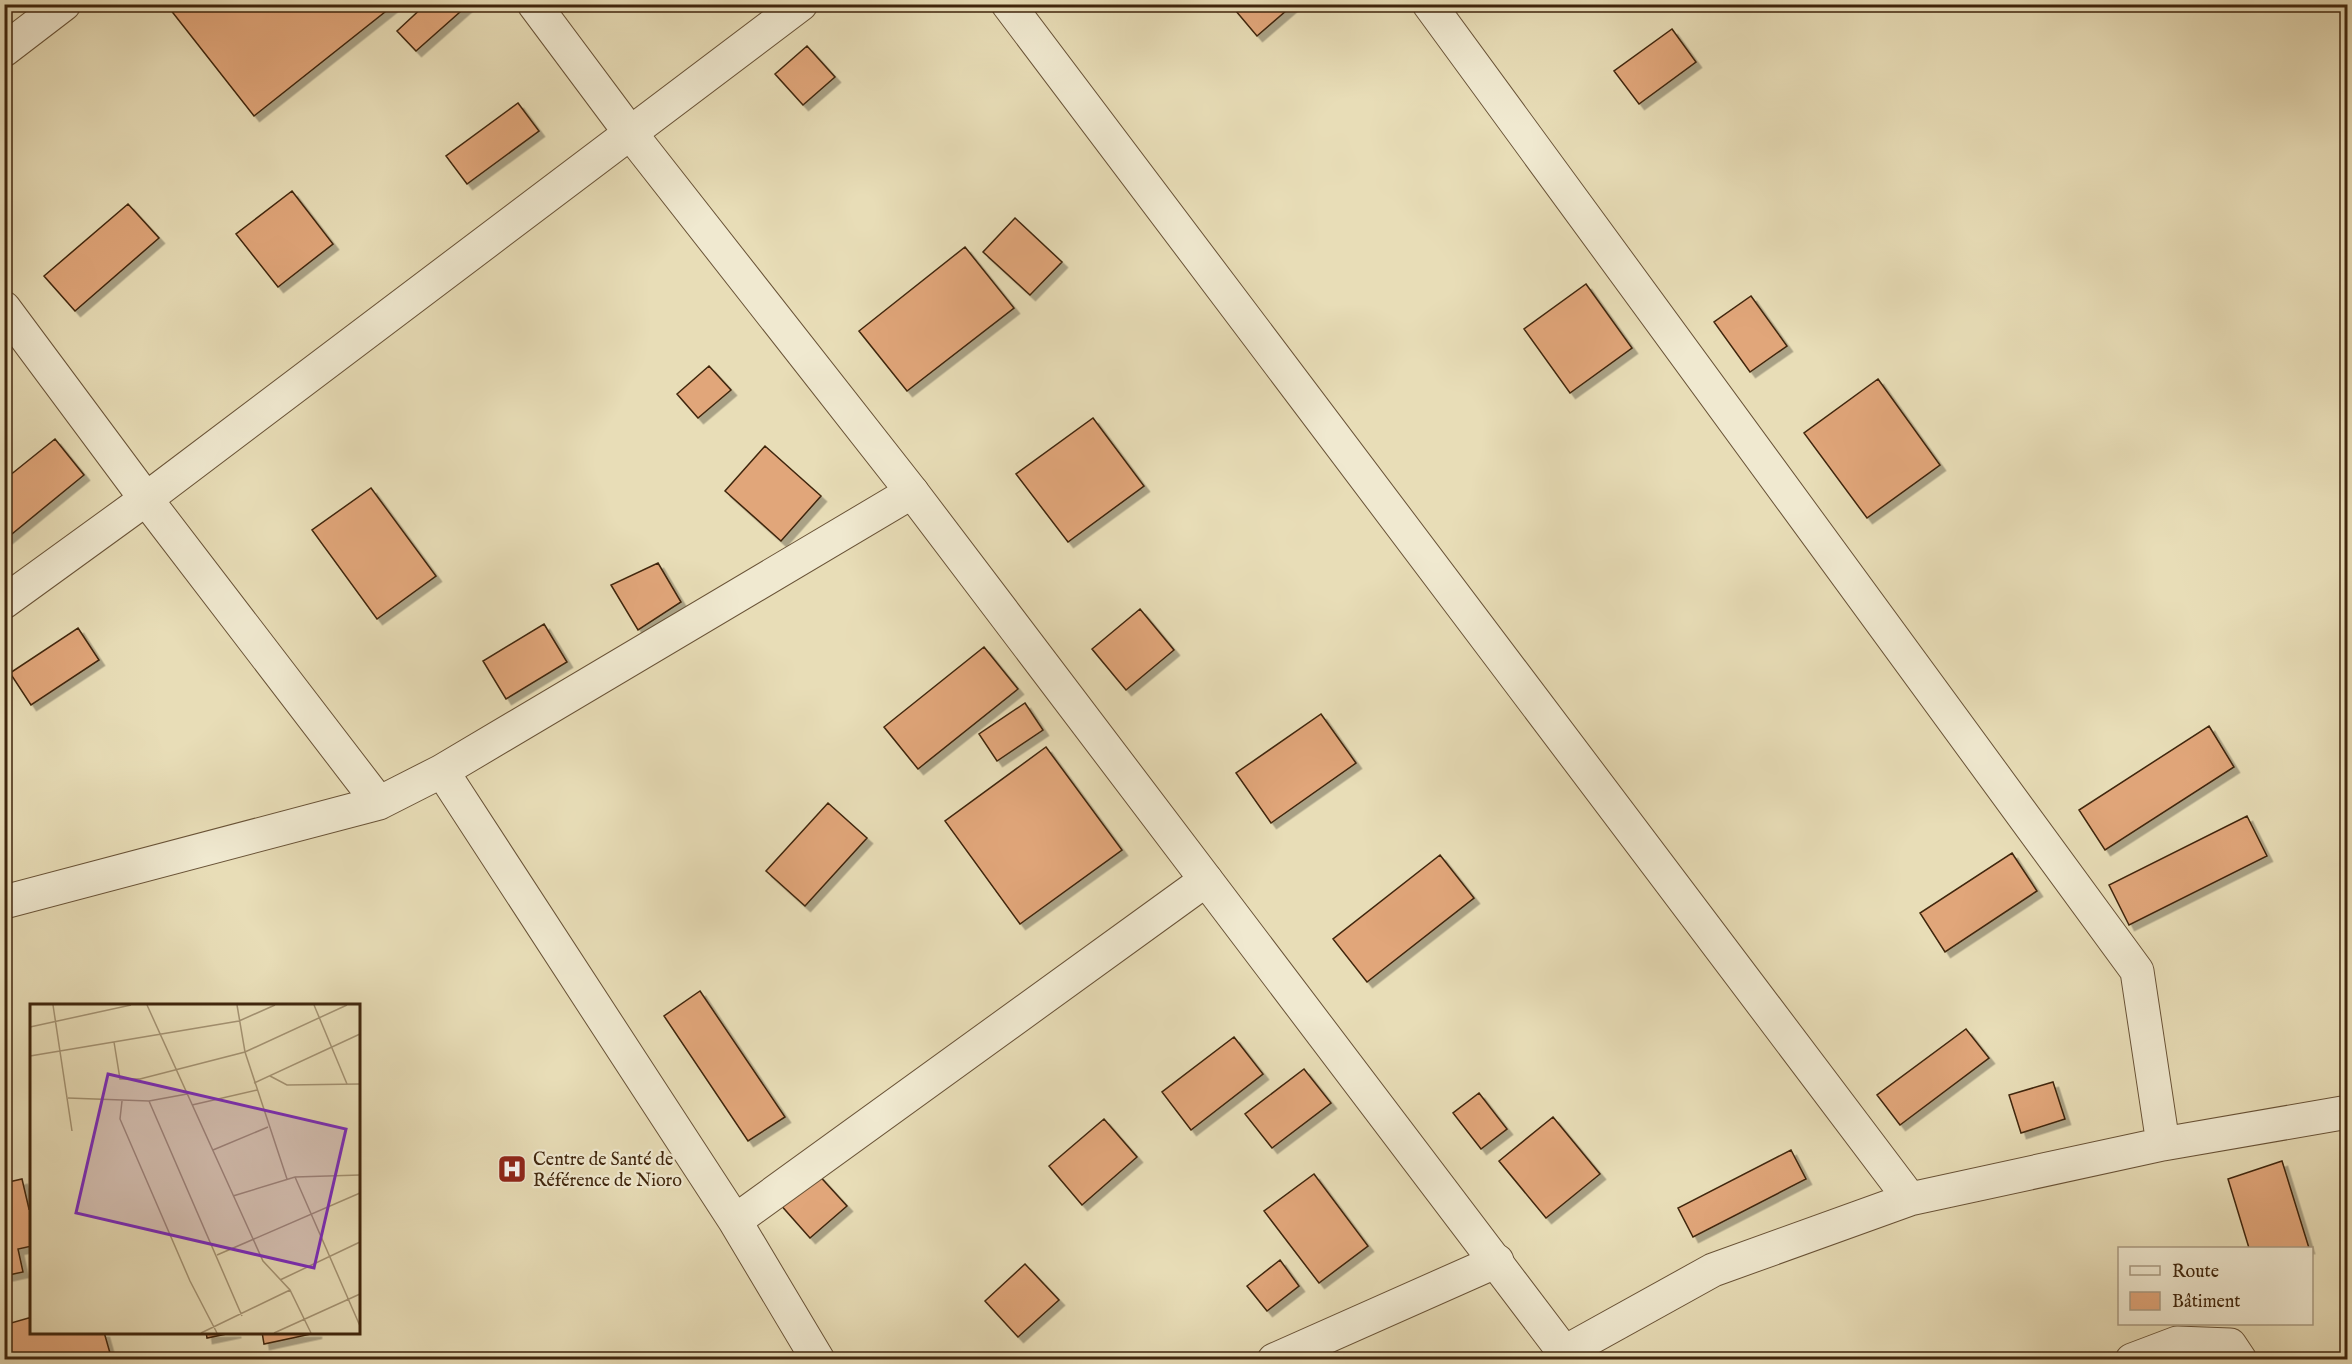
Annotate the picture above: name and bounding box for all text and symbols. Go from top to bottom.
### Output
inset map [30,1004,360,1334]
place label: Centre de Santé de Référence de Nioro [533,1149,682,1193]
hospital icon: Centre de Santé de Référence de Nioro [496,1153,528,1185]
legend [2118,1247,2313,1325]
text: Route [2172,1261,2219,1284]
text: Bâtiment [2172,1291,2241,1314]

